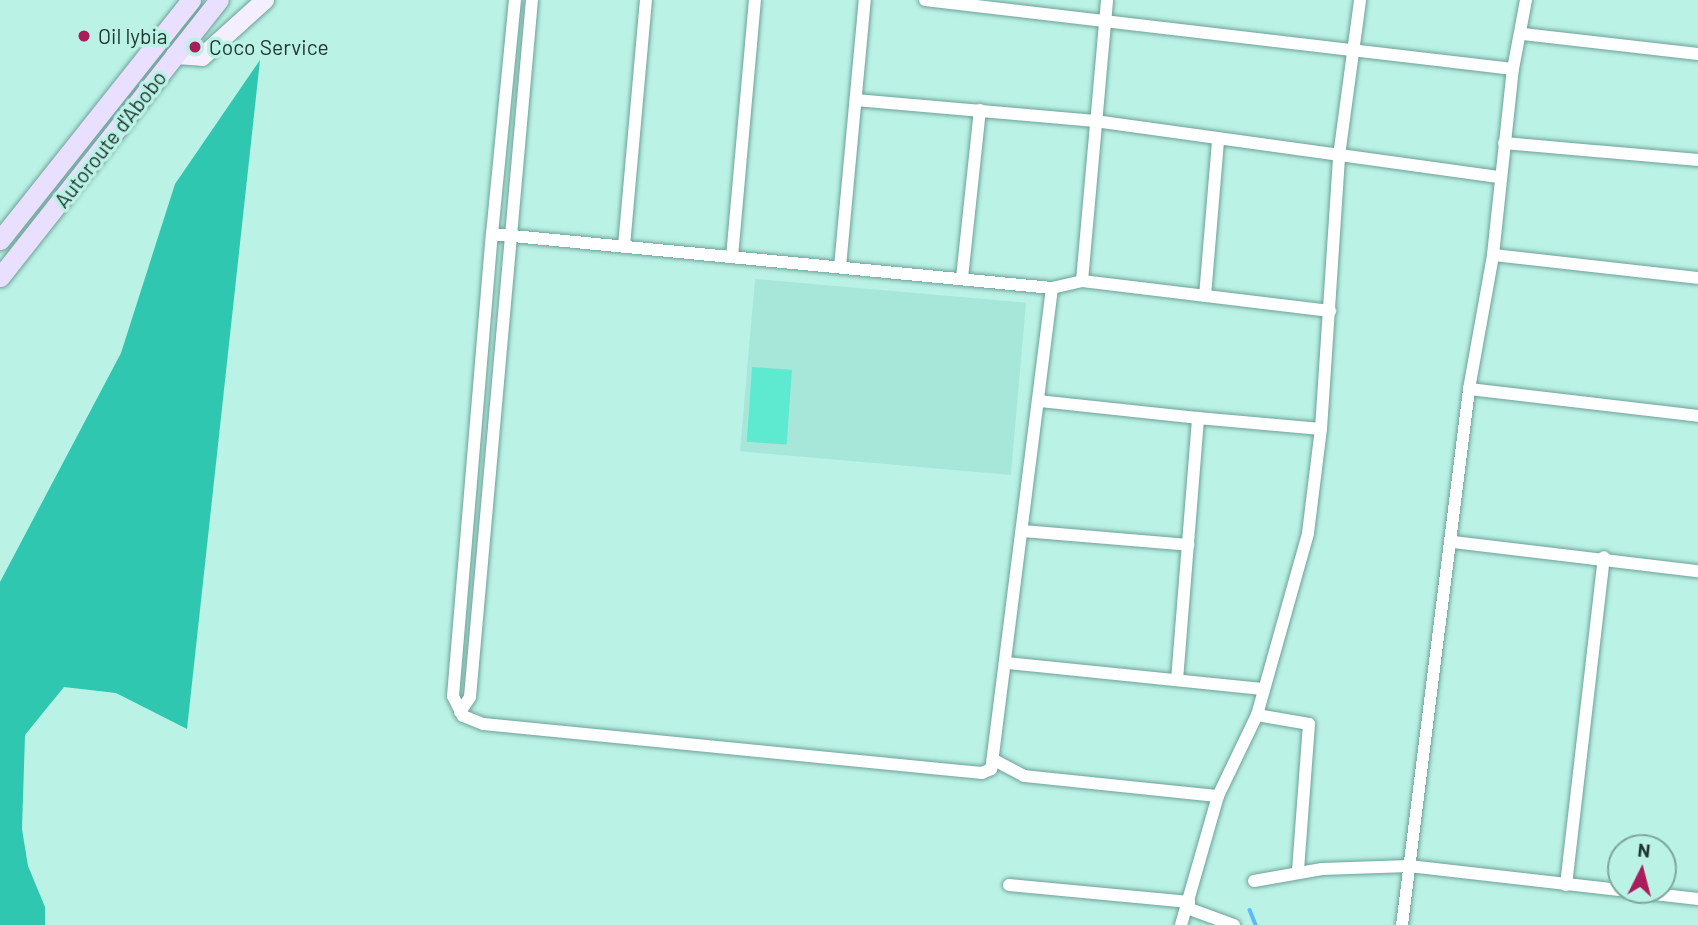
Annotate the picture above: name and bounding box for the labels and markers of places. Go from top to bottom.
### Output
place label: Oil lybia [98,23,168,49]
marker: Oil lybia [76,28,92,44]
place label: Coco Service [209,34,329,60]
marker: Coco Service [187,39,203,55]

